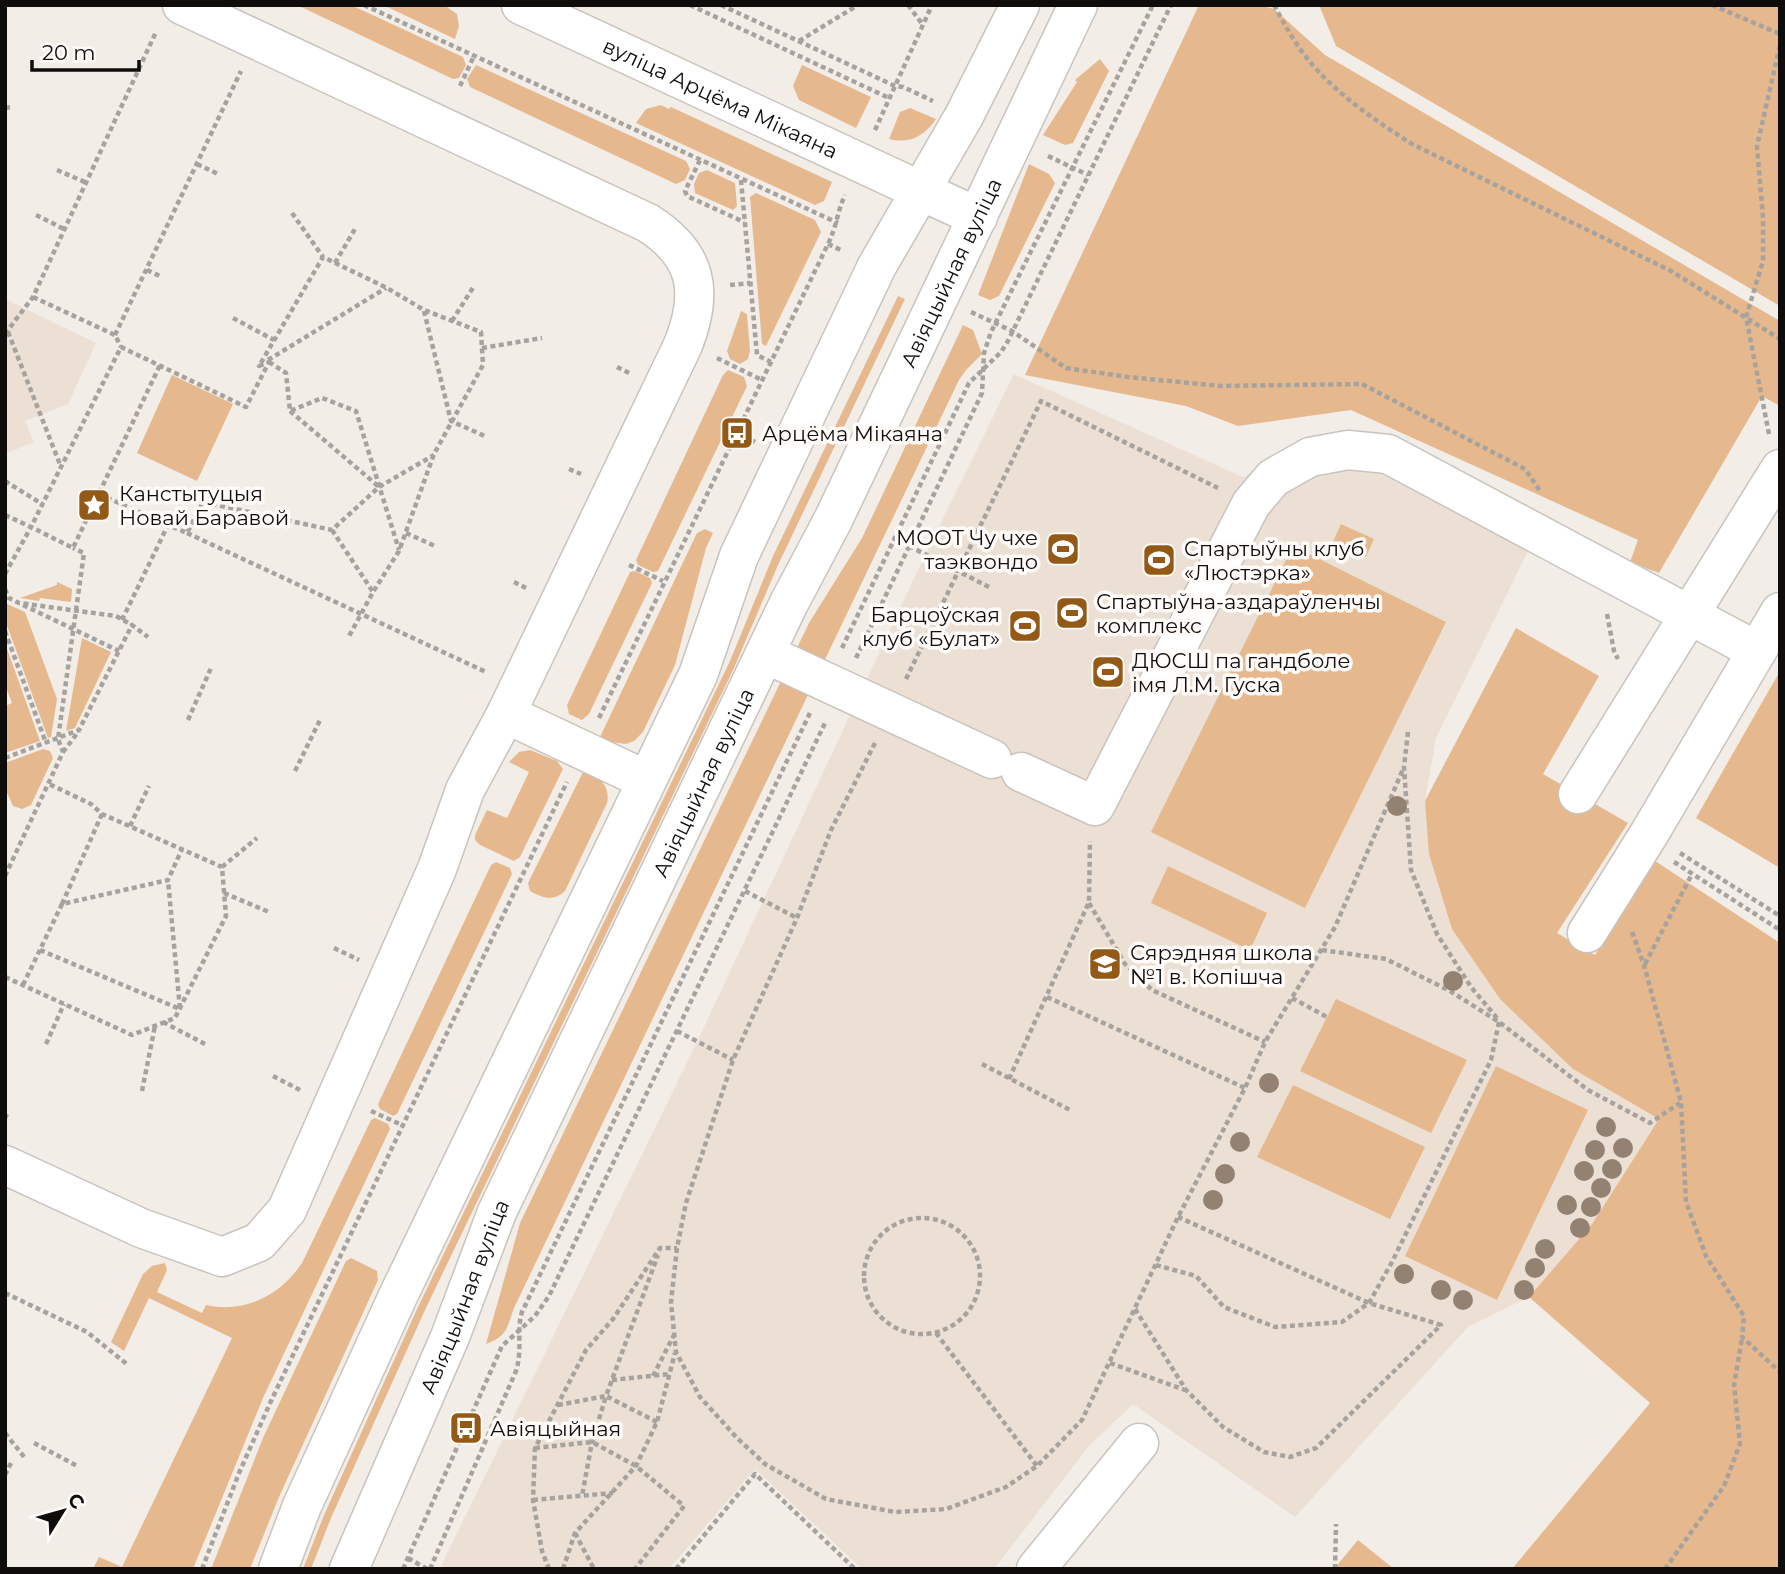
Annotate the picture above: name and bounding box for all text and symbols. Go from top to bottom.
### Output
scale bar [32,28,138,72]
street label: вуліца Арцёма Мікаяна [599,32,842,163]
text: 20 m [42,40,96,65]
street label: Авіяцыйная вуліца [895,174,1006,371]
bus stop icon: Арцёма Мікаяна [718,414,756,452]
place label: Арцёма Мікаяна [762,421,943,446]
place label: Канстытуцыя Новай Баравой [119,481,289,530]
place icon: Канстытуцыя Новай Баравой [75,486,113,524]
place label: МООТ Чу чхе таэквондо [896,525,1038,574]
sports icon: МООТ Чу чхе таэквондо [1044,530,1082,568]
place label: Cпартыўны клуб «Люстэрка» [1184,536,1364,585]
sports icon: Cпартыўны клуб «Люстэрка» [1140,541,1178,579]
place label: Спартыўна-аздараўленчы комплекс [1096,589,1381,638]
sports icon: Спартыўна-аздараўленчы комплекс [1053,594,1091,632]
place label: Барцоўская клуб «Булат» [862,602,1000,651]
sports icon: Барцоўская клуб «Булат» [1006,607,1044,645]
place label: ДЮСШ па гандболе імя Л.М. Гуска [1132,648,1350,697]
sports icon: ДЮСШ па гандболе імя Л.М. Гуска [1089,653,1127,691]
street label: Авіяцыйная вуліца [647,684,759,881]
place label: Сярэдняя школа №1 в. Копішча [1130,940,1313,989]
school or university icon: Сярэдняя школа №1 в. Копішча [1086,945,1124,983]
street label: Авіяцыйная вуліца [414,1195,514,1397]
bus stop icon: Авіяцыйная [447,1409,485,1447]
place label: Авіяцыйная [490,1416,621,1441]
north arrow [28,1476,98,1546]
text: С [63,1489,90,1514]

